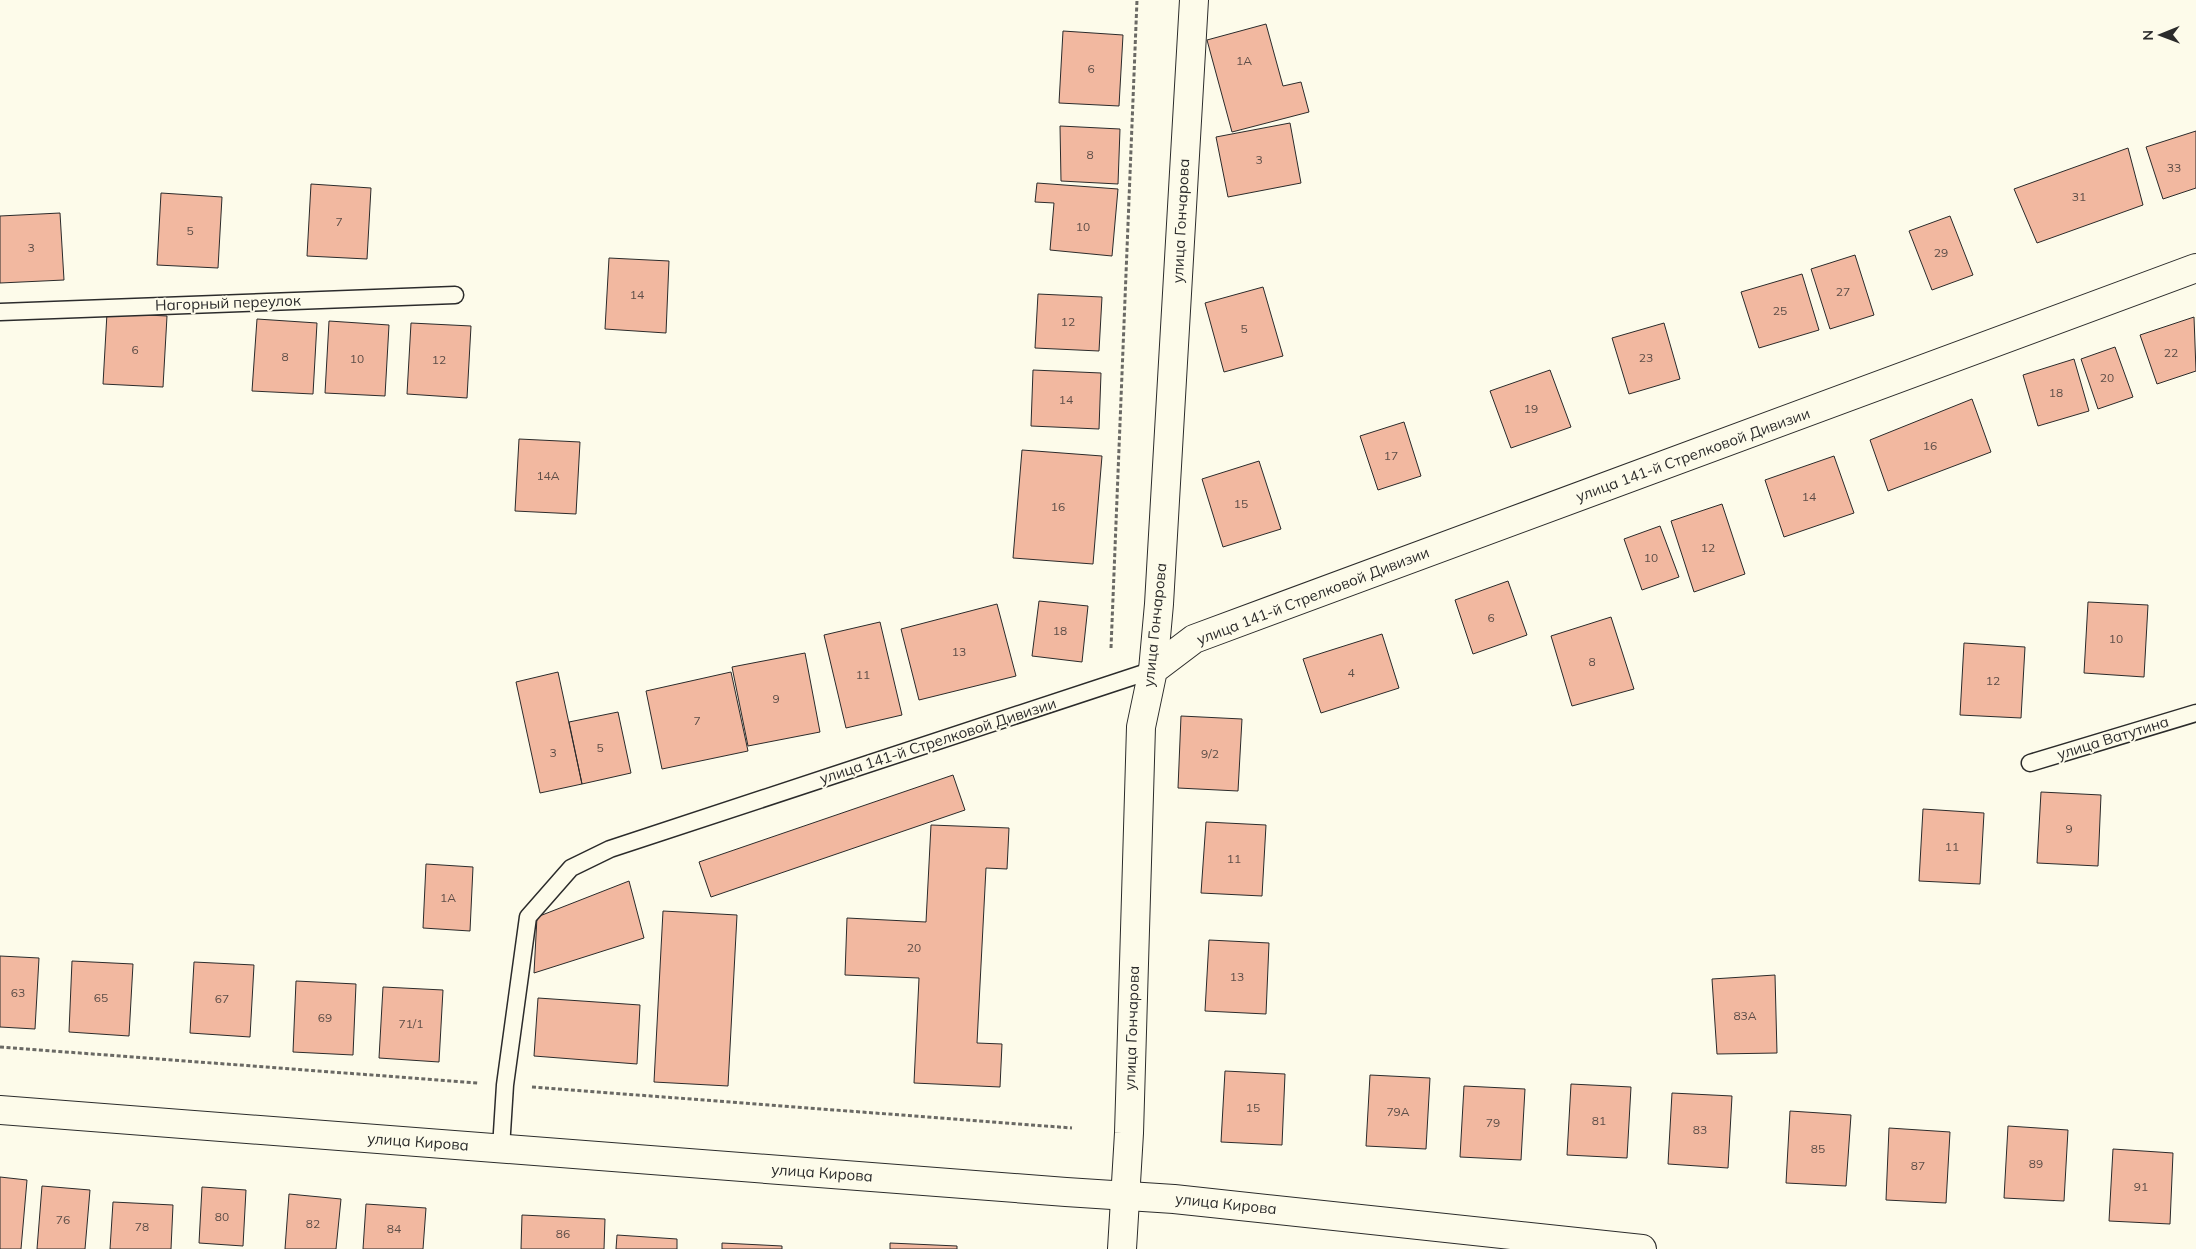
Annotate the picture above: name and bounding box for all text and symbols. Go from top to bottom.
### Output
north arrow [2136,10,2186,60]
text: N [2139,30,2157,41]
house number: 1А [1236,53,1252,68]
house number: 6 [1087,61,1095,76]
house number: 8 [1086,147,1094,162]
house number: 3 [1255,152,1263,167]
street label: улица Гончарова [1168,158,1193,284]
house number: 33 [2167,160,2181,175]
house number: 31 [2072,189,2086,204]
house number: 7 [335,214,343,229]
house number: 10 [1076,219,1090,234]
house number: 5 [186,223,194,238]
house number: 3 [27,240,35,255]
house number: 29 [1934,245,1948,260]
house number: 27 [1836,284,1850,299]
house number: 14 [630,287,644,302]
street label: Нагорный переулок [155,290,302,315]
house number: 25 [1773,303,1787,318]
house number: 12 [1061,314,1075,329]
house number: 5 [1240,321,1248,336]
house number: 6 [131,342,139,357]
house number: 22 [2164,345,2178,360]
house number: 8 [281,349,289,364]
house number: 23 [1639,350,1653,365]
house number: 10 [350,351,364,366]
house number: 12 [432,352,446,367]
house number: 20 [2100,370,2114,385]
house number: 18 [2049,385,2063,400]
house number: 14 [1059,392,1073,407]
house number: 19 [1524,401,1538,416]
street label: улица 141-й Стрелковой Дивизии [1574,404,1812,506]
house number: 16 [1923,438,1937,453]
house number: 17 [1384,448,1398,463]
house number: 14А [536,468,560,483]
house number: 14 [1802,490,1816,504]
house number: 15 [1234,496,1248,511]
house number: 16 [1051,499,1065,514]
house number: 12 [1701,540,1715,555]
street label: улица 141-й Стрелковой Дивизии [1194,542,1432,649]
house number: 10 [1644,550,1658,565]
street label: улица Гончарова [1139,562,1170,688]
house number: 6 [1487,610,1495,625]
house number: 18 [1053,623,1067,638]
house number: 10 [2109,631,2123,646]
house number: 13 [952,644,966,659]
house number: 8 [1588,654,1596,669]
house number: 4 [1347,665,1355,680]
house number: 11 [856,667,870,682]
house number: 12 [1986,673,2000,688]
house number: 9 [772,691,780,706]
street label: улица 141-й Стрелковой Дивизии [817,693,1059,788]
street label: улица Ватутина [2055,711,2171,764]
house number: 7 [693,713,701,728]
house number: 5 [596,740,604,755]
house number: 3 [549,745,557,760]
house number: 9/2 [1201,746,1219,761]
house number: 9 [2065,821,2073,836]
house number: 11 [1945,839,1959,854]
house number: 11 [1227,851,1241,866]
house number: 1А [440,890,456,905]
house number: 20 [907,940,921,955]
street label: улица Гончарова [1120,965,1143,1091]
house number: 13 [1230,969,1244,984]
house number: 63 [11,985,25,1000]
house number: 65 [94,990,108,1005]
house number: 67 [215,991,229,1006]
house number: 83А [1733,1008,1757,1023]
house number: 69 [318,1010,332,1025]
house number: 71/1 [398,1016,424,1031]
house number: 15 [1246,1100,1260,1115]
house number: 79А [1386,1104,1410,1119]
house number: 81 [1592,1113,1606,1128]
house number: 79 [1486,1115,1500,1130]
house number: 83 [1693,1122,1707,1137]
street label: улица Кирова [367,1128,469,1155]
house number: 85 [1811,1141,1825,1156]
house number: 89 [2029,1156,2043,1171]
house number: 87 [1911,1158,1925,1173]
street label: улица Кирова [771,1159,873,1186]
house number: 91 [2134,1179,2148,1194]
street label: улица Кирова [1174,1189,1278,1218]
house number: 80 [215,1209,229,1224]
house number: 76 [56,1212,70,1227]
house number: 82 [306,1216,320,1231]
house number: 78 [135,1219,149,1234]
house number: 84 [387,1221,401,1236]
house number: 86 [556,1226,570,1241]

